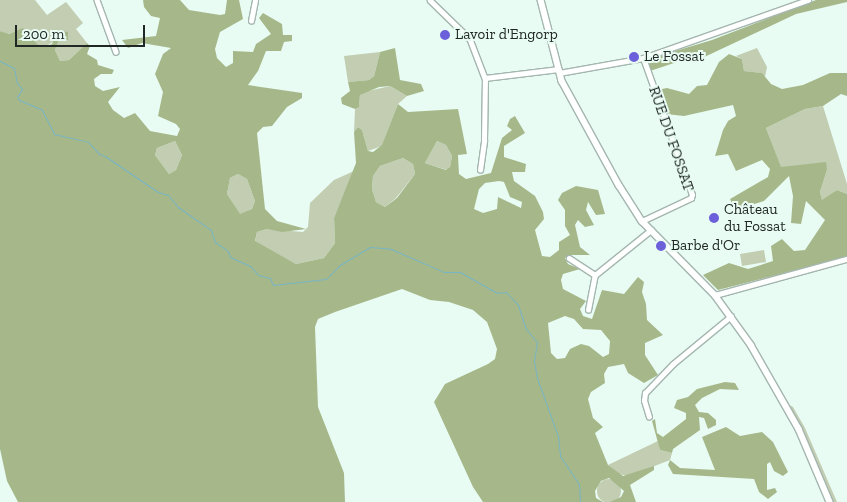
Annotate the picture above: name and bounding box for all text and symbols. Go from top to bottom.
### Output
scale bar [18,15,148,47]
text: 200 m [23,25,64,43]
place label: Lavoir d'Engorp [455,26,558,44]
marker: Lavoir d'Engorp [439,29,451,41]
place label: Le Fossat [644,48,704,66]
marker: Le Fossat [628,51,640,63]
street label: RUE DU FOSSAT [645,84,697,194]
place label: Château du Fossat [724,200,786,235]
marker: Château du Fossat [708,212,720,224]
place label: Barbe d'Or [671,237,740,255]
marker: Barbe d'Or [655,240,667,252]

